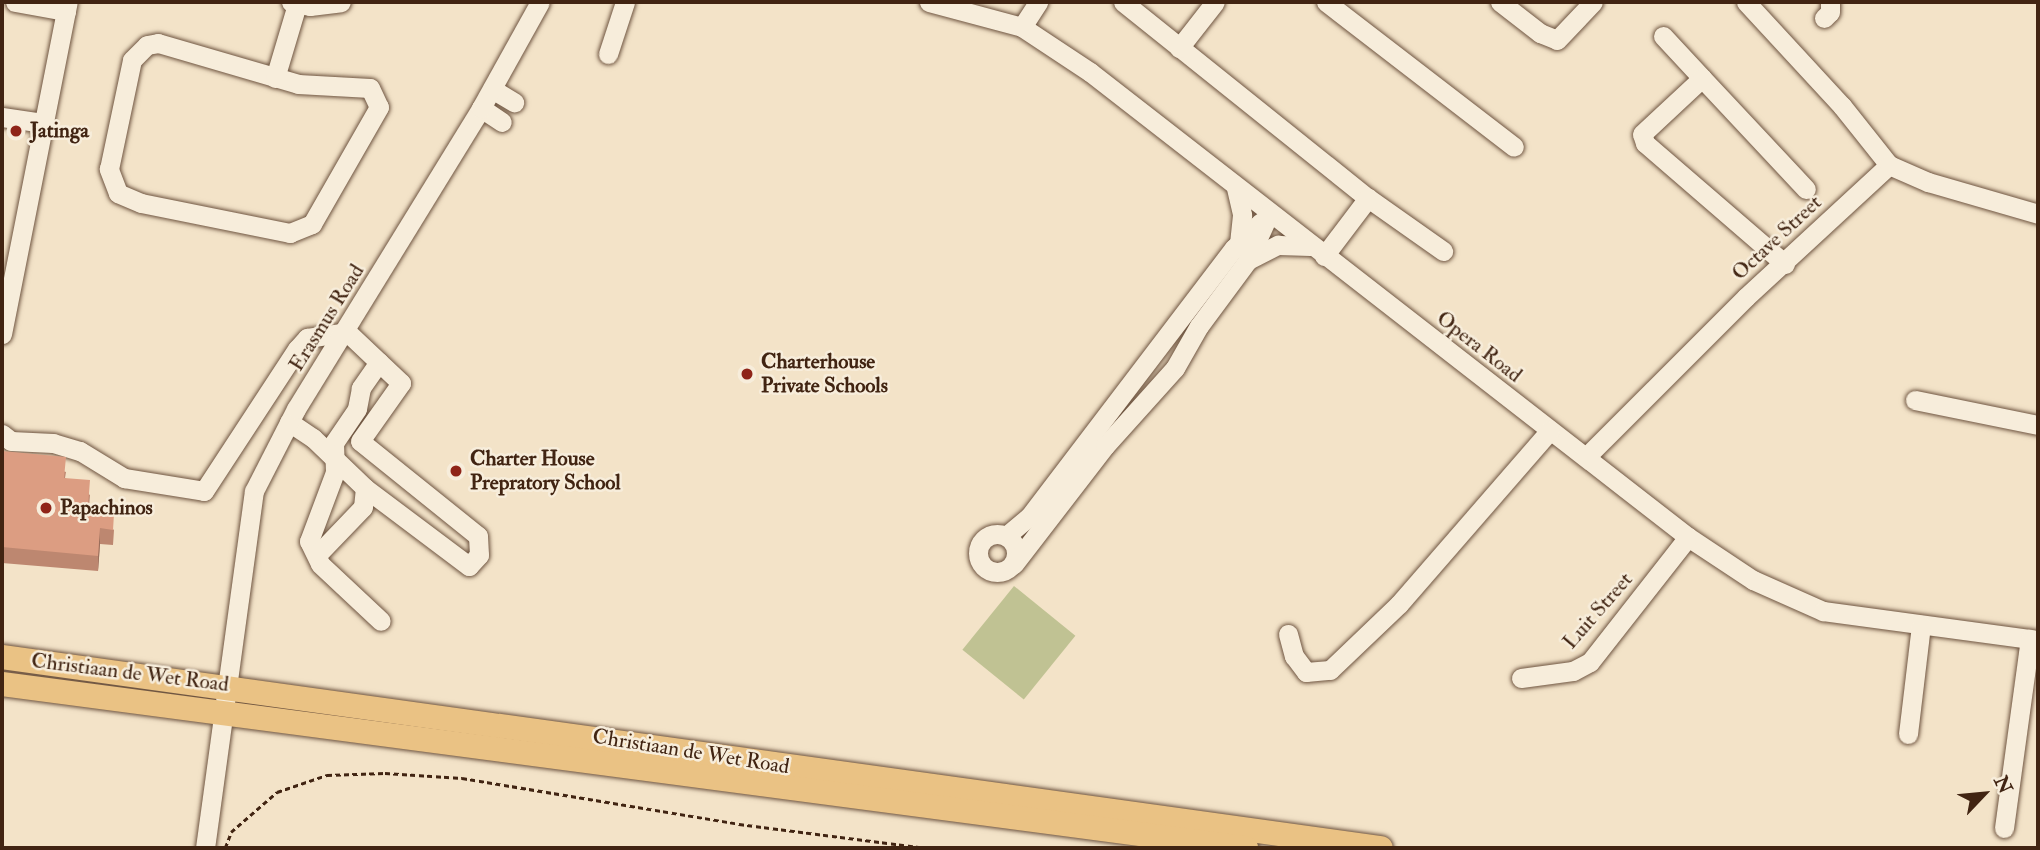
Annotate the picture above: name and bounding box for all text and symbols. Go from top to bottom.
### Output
place label: Jatinga [30,118,89,144]
marker: Jatinga [8,123,24,139]
street label: Octave Street [1727,190,1827,286]
street label: Erasmus Road [284,260,370,376]
street label: Opera Road [1431,306,1527,388]
place label: Charterhouse Private Schools [761,349,888,399]
marker: Charterhouse Private Schools [739,366,755,382]
place label: Charter House Prepratory School [470,446,621,496]
marker: Charter House Prepratory School [448,463,464,479]
place label: Papachinos [60,495,153,521]
marker: Papachinos [38,500,54,516]
street label: Luit Street [1558,567,1638,655]
street label: Christiaan de Wet Road [30,648,230,698]
street label: Christiaan de Wet Road [591,724,791,780]
north arrow [1949,759,2019,829]
text: N [1988,772,2017,798]

